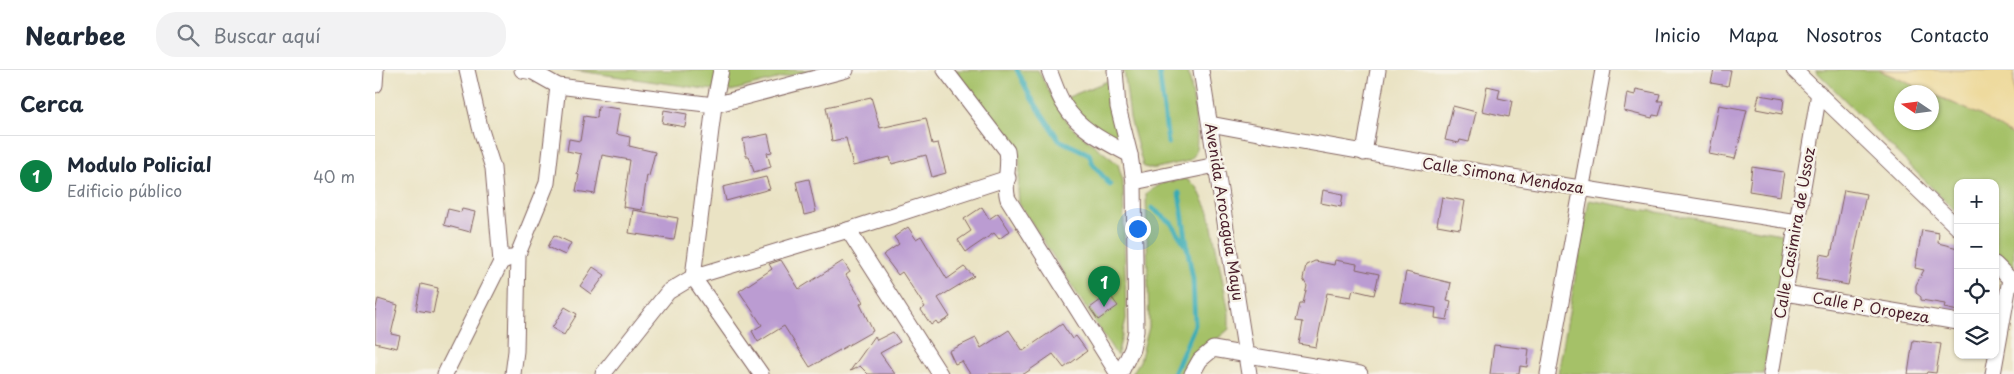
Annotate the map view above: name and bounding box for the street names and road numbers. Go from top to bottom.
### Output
street label: Avenida Arocagua Mayu [1200,121,1251,302]
street label: Calle Casimira de Ussoz [1767,145,1820,320]
street label: Calle Simona Mendoza [1421,150,1586,199]
street label: Calle P. Oropeza [1811,285,1932,328]

